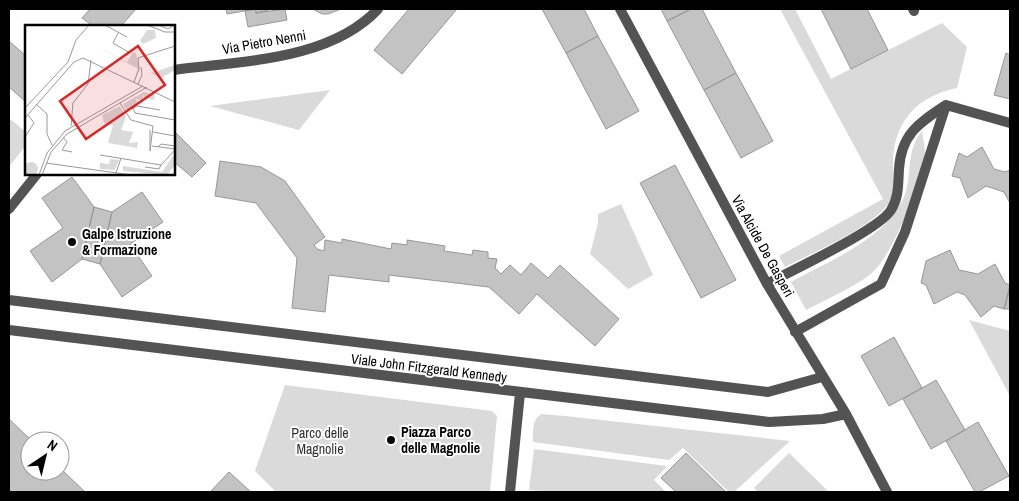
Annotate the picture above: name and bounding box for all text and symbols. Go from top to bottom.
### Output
inset map [25,25,175,175]
street label: Via Pietro Nenni [221,26,307,58]
street label: Via Alcide De Gasperi [728,192,798,300]
place label: Galpe Istruzione & Formazione [82,225,171,259]
marker: Galpe Istruzione & Formazione [66,236,78,248]
street label: Viale John Fitzgerald Kennedy [350,350,508,387]
place label: Piazza Parco delle Magnolie [401,423,480,457]
park label: Parco delle Magnolie [291,424,349,458]
north arrow [20,431,70,481]
marker: Piazza Parco delle Magnolie [385,434,397,446]
text: N [44,436,61,455]

